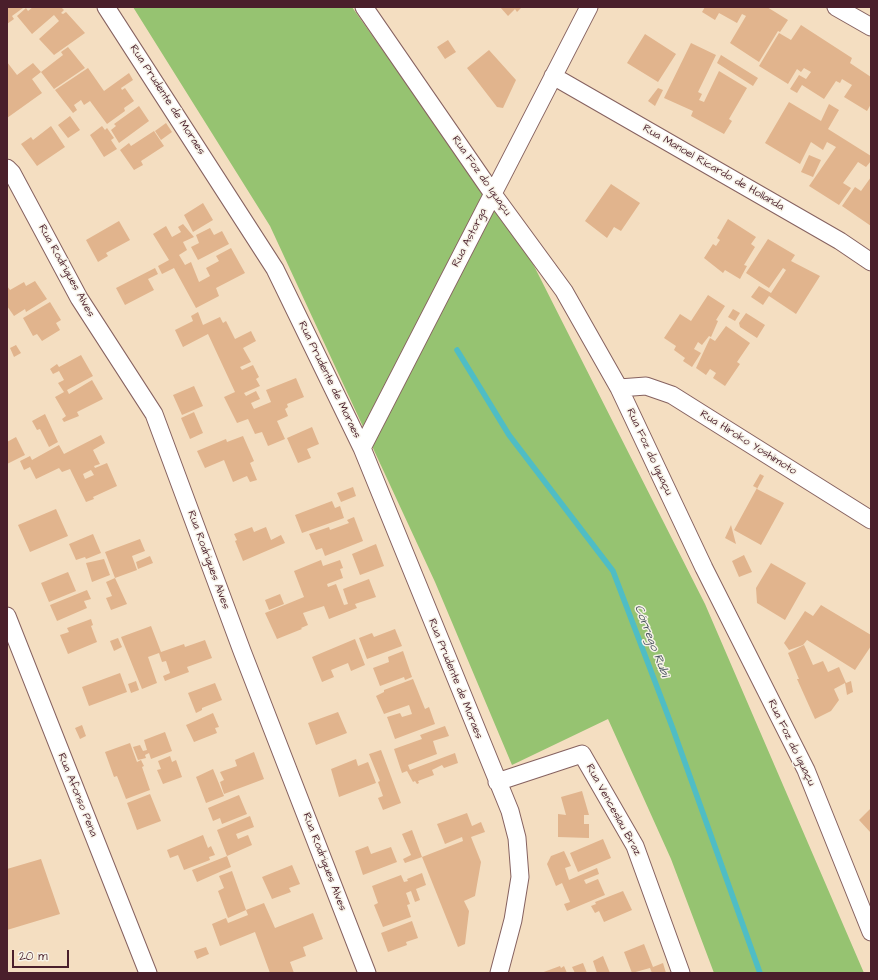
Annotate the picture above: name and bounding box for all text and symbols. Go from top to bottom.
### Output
street label: Rua Prudente de Moraes [126,43,208,157]
street label: Rua Manoel Ricardo de Hollanda [640,122,786,214]
street label: Rua Foz do Iguaçu [449,134,513,218]
street label: Rua Astorga [450,207,490,269]
street label: Rua Rodrigues Alves [35,222,97,320]
street label: Rua Prudente de Moraes [295,319,363,441]
street label: Rua Foz do Iguaçu [623,406,675,498]
street label: Rua Hiroko Yoshimoto [697,408,799,478]
street label: Rua Rodrigues Alves [184,509,232,611]
water label: Córrego Rubi [631,603,671,679]
street label: Rua Prudente de Moraes [425,617,485,741]
street label: Rua Foz do Iguaçu [764,698,818,788]
street label: Rua Afonso Pena [54,751,100,839]
street label: Rua Venceslau Braz [582,762,644,858]
street label: Rua Rodrigues Alves [299,811,349,913]
scale bar [14,942,71,968]
text: 20 m [19,948,48,965]

